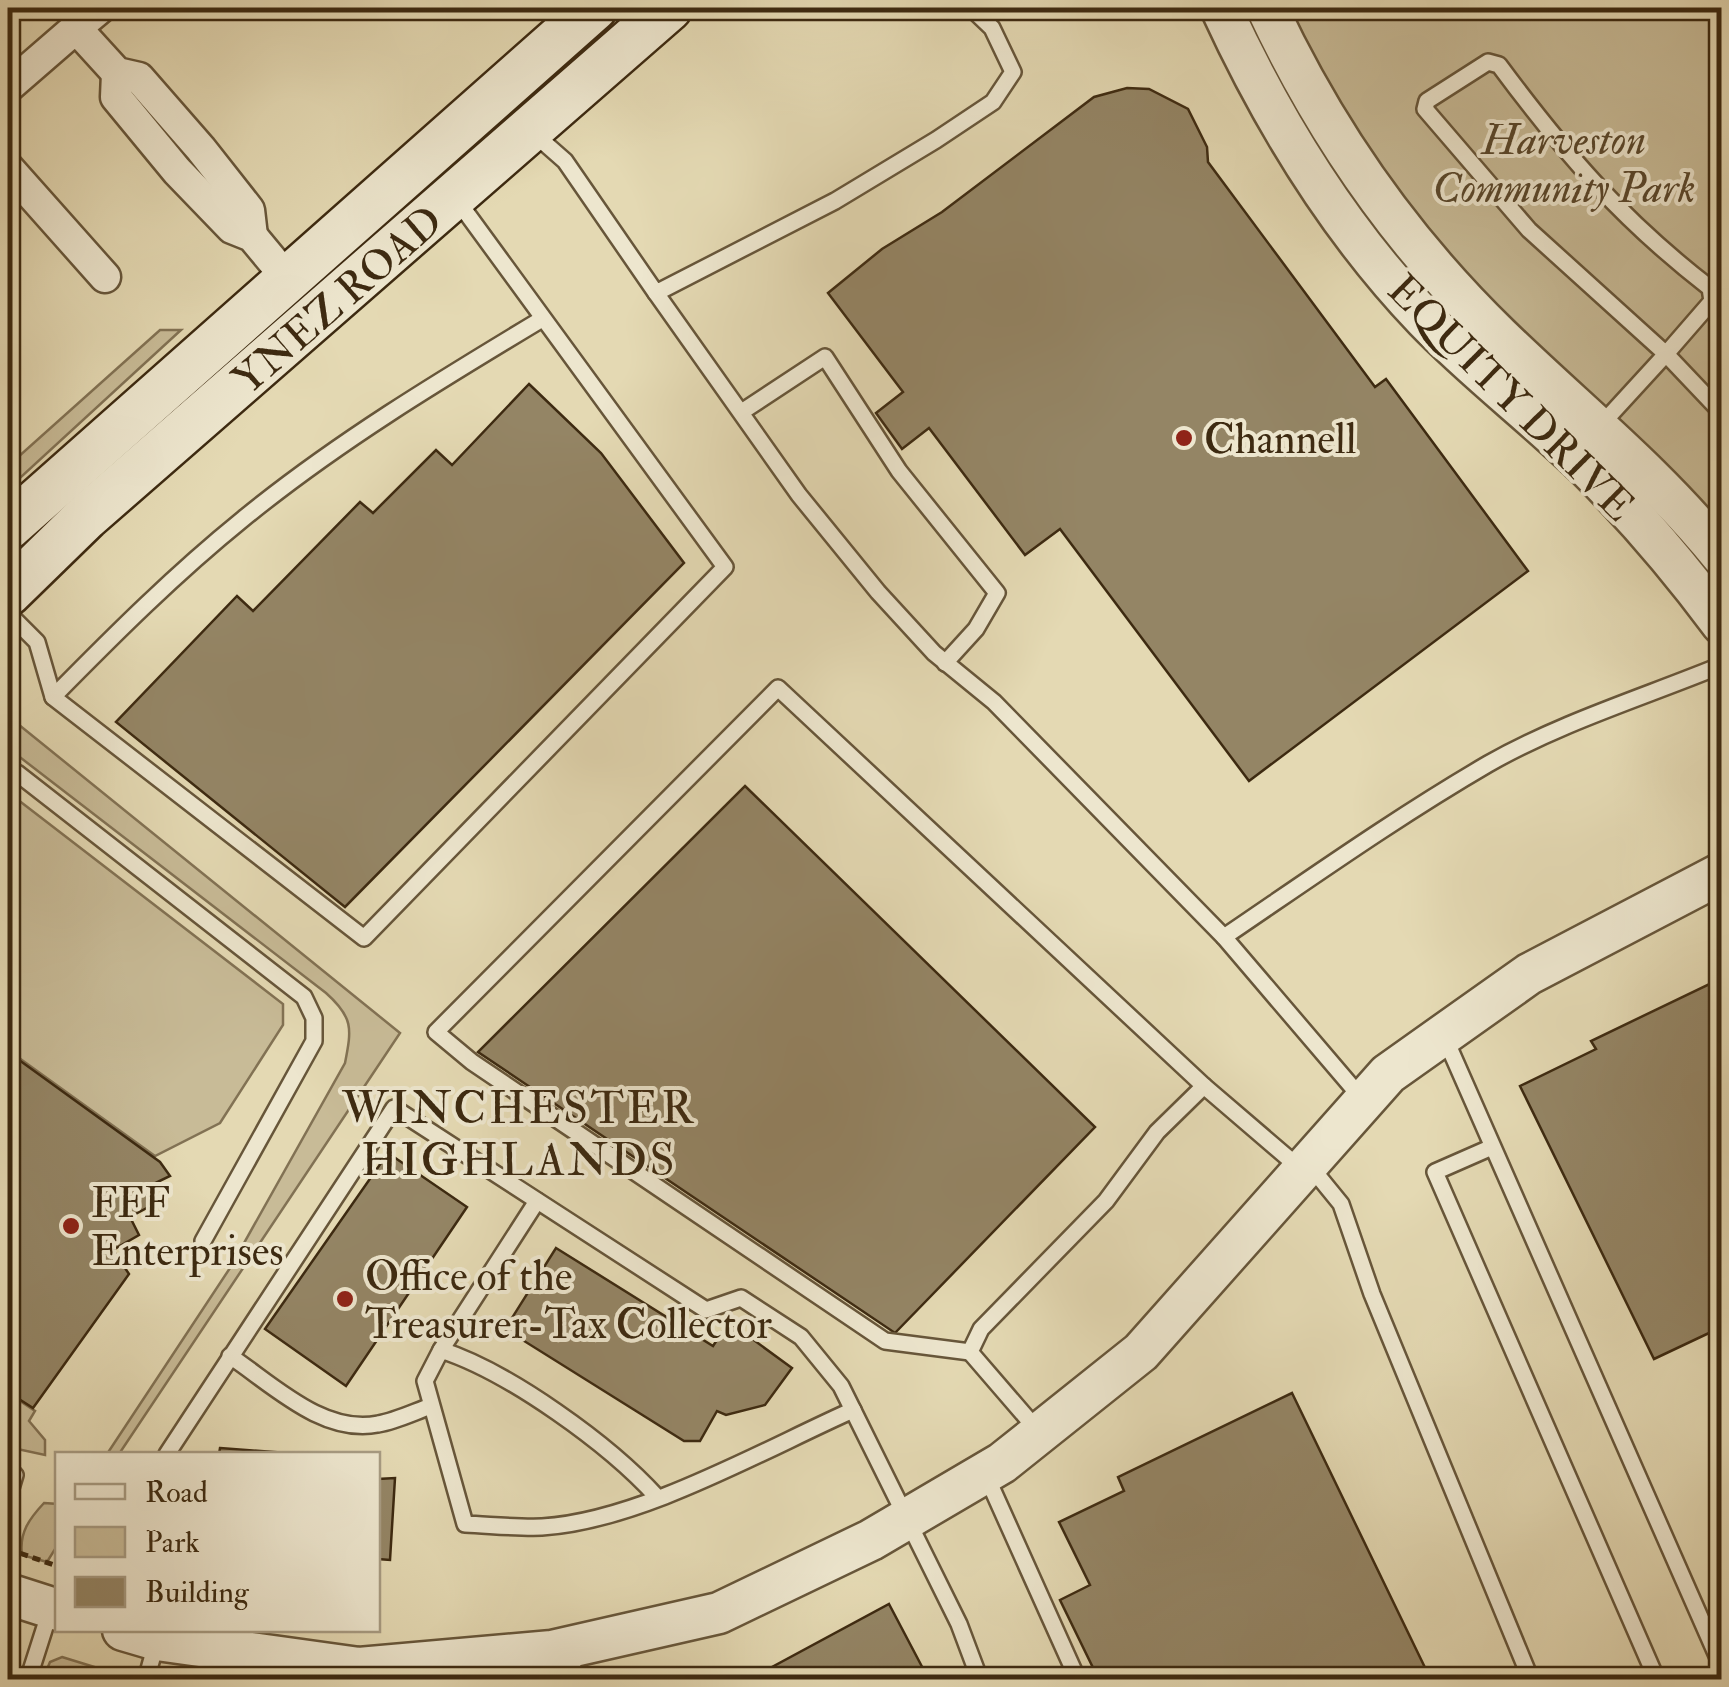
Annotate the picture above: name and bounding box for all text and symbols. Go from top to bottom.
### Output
park label: Harveston Community Park [1432,115,1696,215]
street label: YNEZ ROAD [223,195,454,406]
street label: EQUITY DRIVE [1376,264,1645,533]
place label: Channell [1204,414,1357,466]
marker: Channell [1173,427,1195,449]
district label: WINCHESTER HIGHLANDS [341,1081,696,1189]
place label: FFF Enterprises [91,1178,284,1278]
marker: FFF Enterprises [60,1215,82,1237]
place label: Office of the Treasurer-Tax Collector [365,1251,772,1351]
marker: Office of the Treasurer-Tax Collector [334,1288,356,1310]
legend [55,1452,380,1632]
text: Road [145,1474,208,1511]
text: Park [145,1524,200,1561]
text: Building [145,1574,250,1611]

